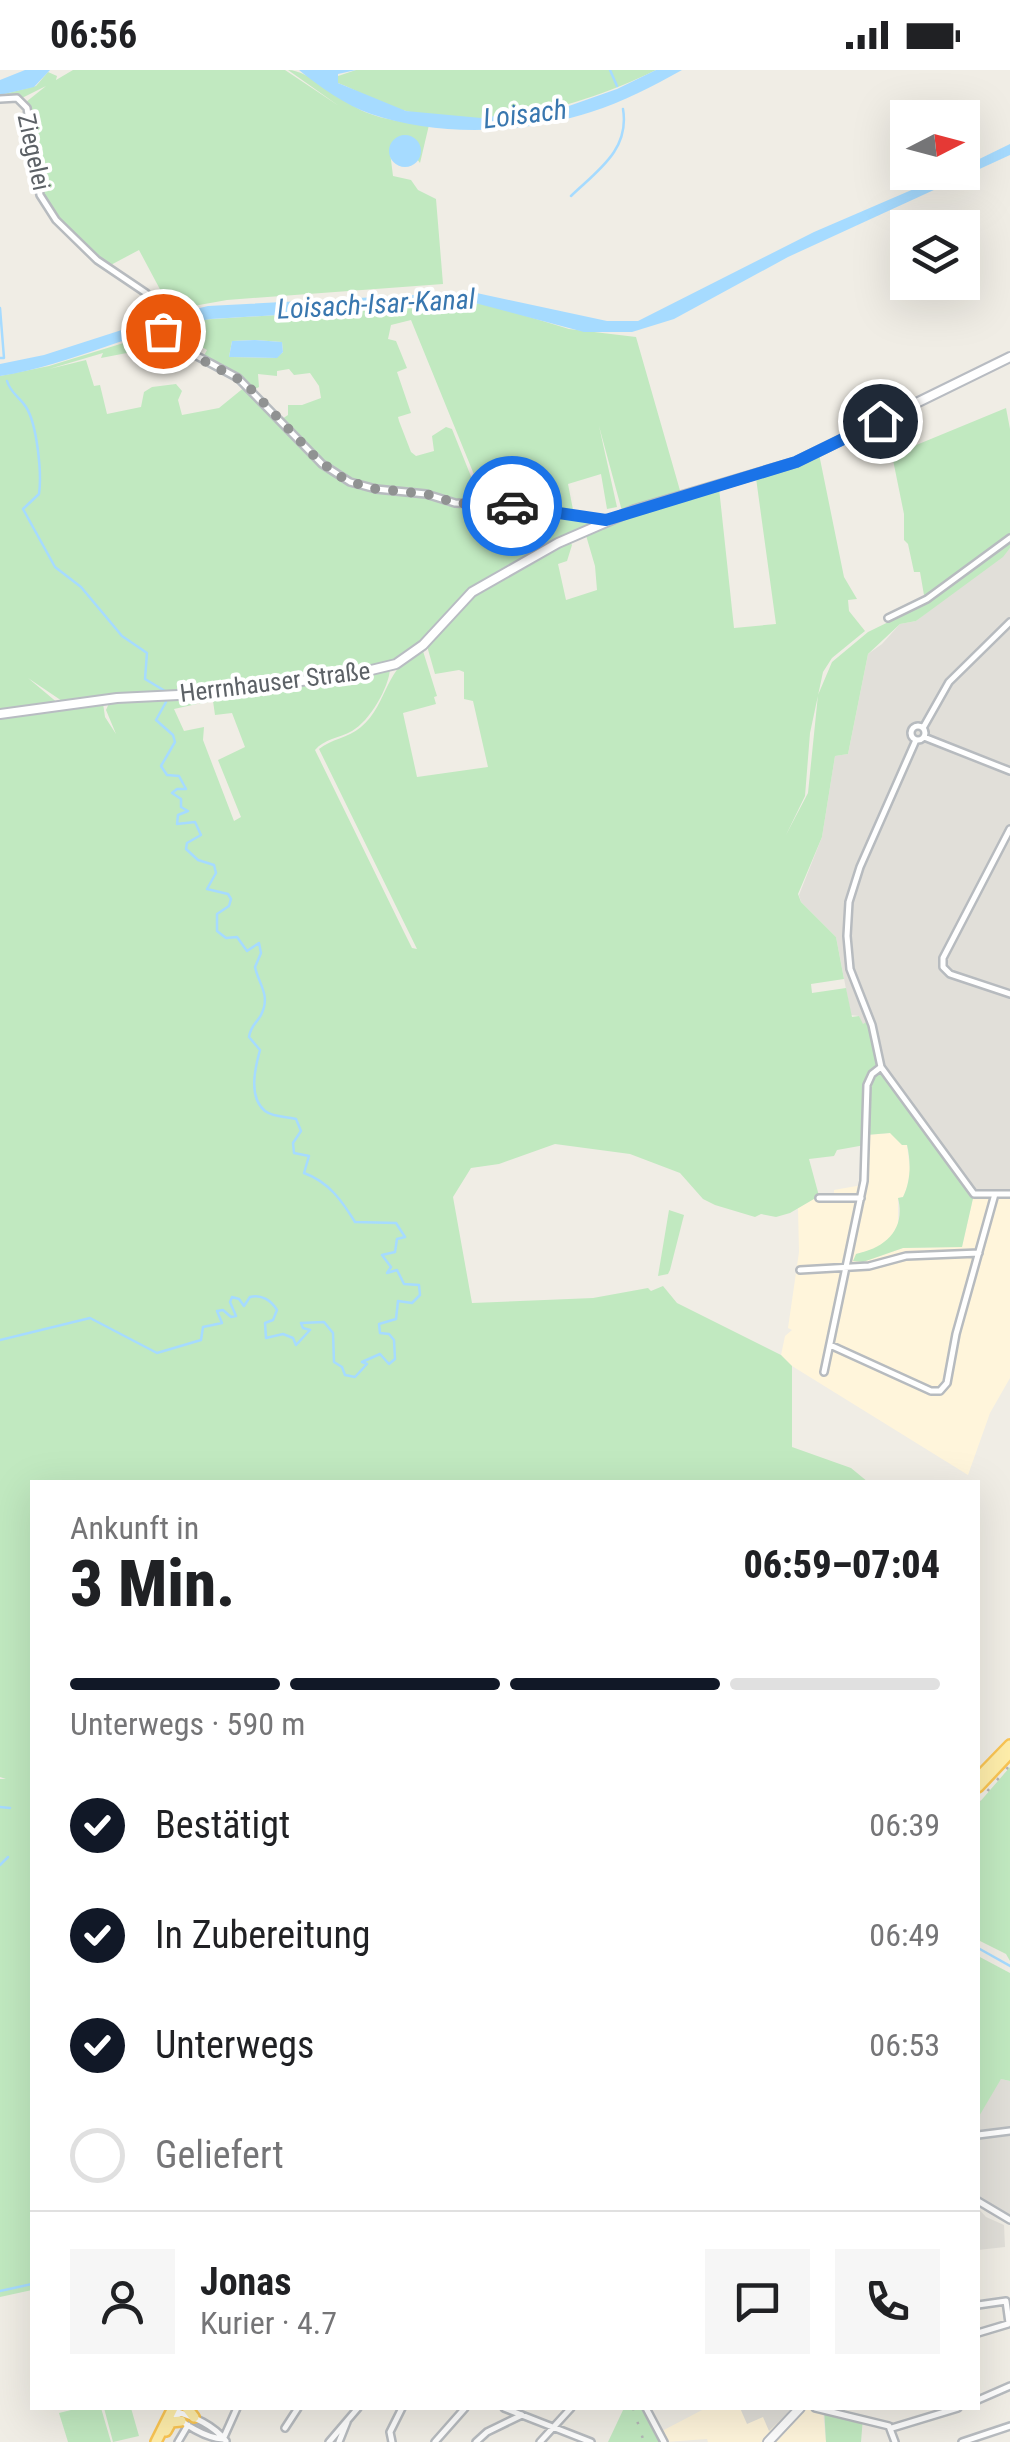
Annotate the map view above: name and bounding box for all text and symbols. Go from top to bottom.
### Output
text: 06:56 [50,13,137,57]
water label: Loisach [481,93,569,135]
north arrow [890,100,980,190]
map controls [890,100,980,300]
street label: Ziegelei [12,111,56,193]
button: layers [890,210,980,300]
water label: Loisach-Isar-Kanal [276,282,477,326]
pin [121,289,206,374]
icon: bag [136,304,191,359]
pin [838,379,923,464]
icon: home [853,394,908,449]
courier [462,456,562,556]
icon: car [485,479,540,534]
street label: Herrnhauser Straße [178,656,372,708]
text: Ankunft in [70,1509,199,1547]
text: 06:59–07:04 [743,1543,940,1587]
text: 3 Min. [70,1546,235,1622]
text: Unterwegs · 590 m [70,1705,305,1743]
icon: check [70,1798,125,1853]
text: Bestätigt [155,1803,290,1847]
text: 06:39 [869,1806,940,1844]
icon: check [70,1908,125,1963]
text: In Zubereitung [155,1913,371,1957]
text: 06:49 [869,1916,940,1954]
icon: check [70,2018,125,2073]
text: Unterwegs [155,2023,314,2067]
text: 06:53 [869,2026,940,2064]
text: Geliefert [155,2133,284,2177]
button: person [70,2249,175,2354]
button: chat [705,2249,810,2354]
button: phone [835,2249,940,2354]
text: Jonas [200,2260,291,2304]
text: Kurier · 4.7 [200,2304,337,2342]

